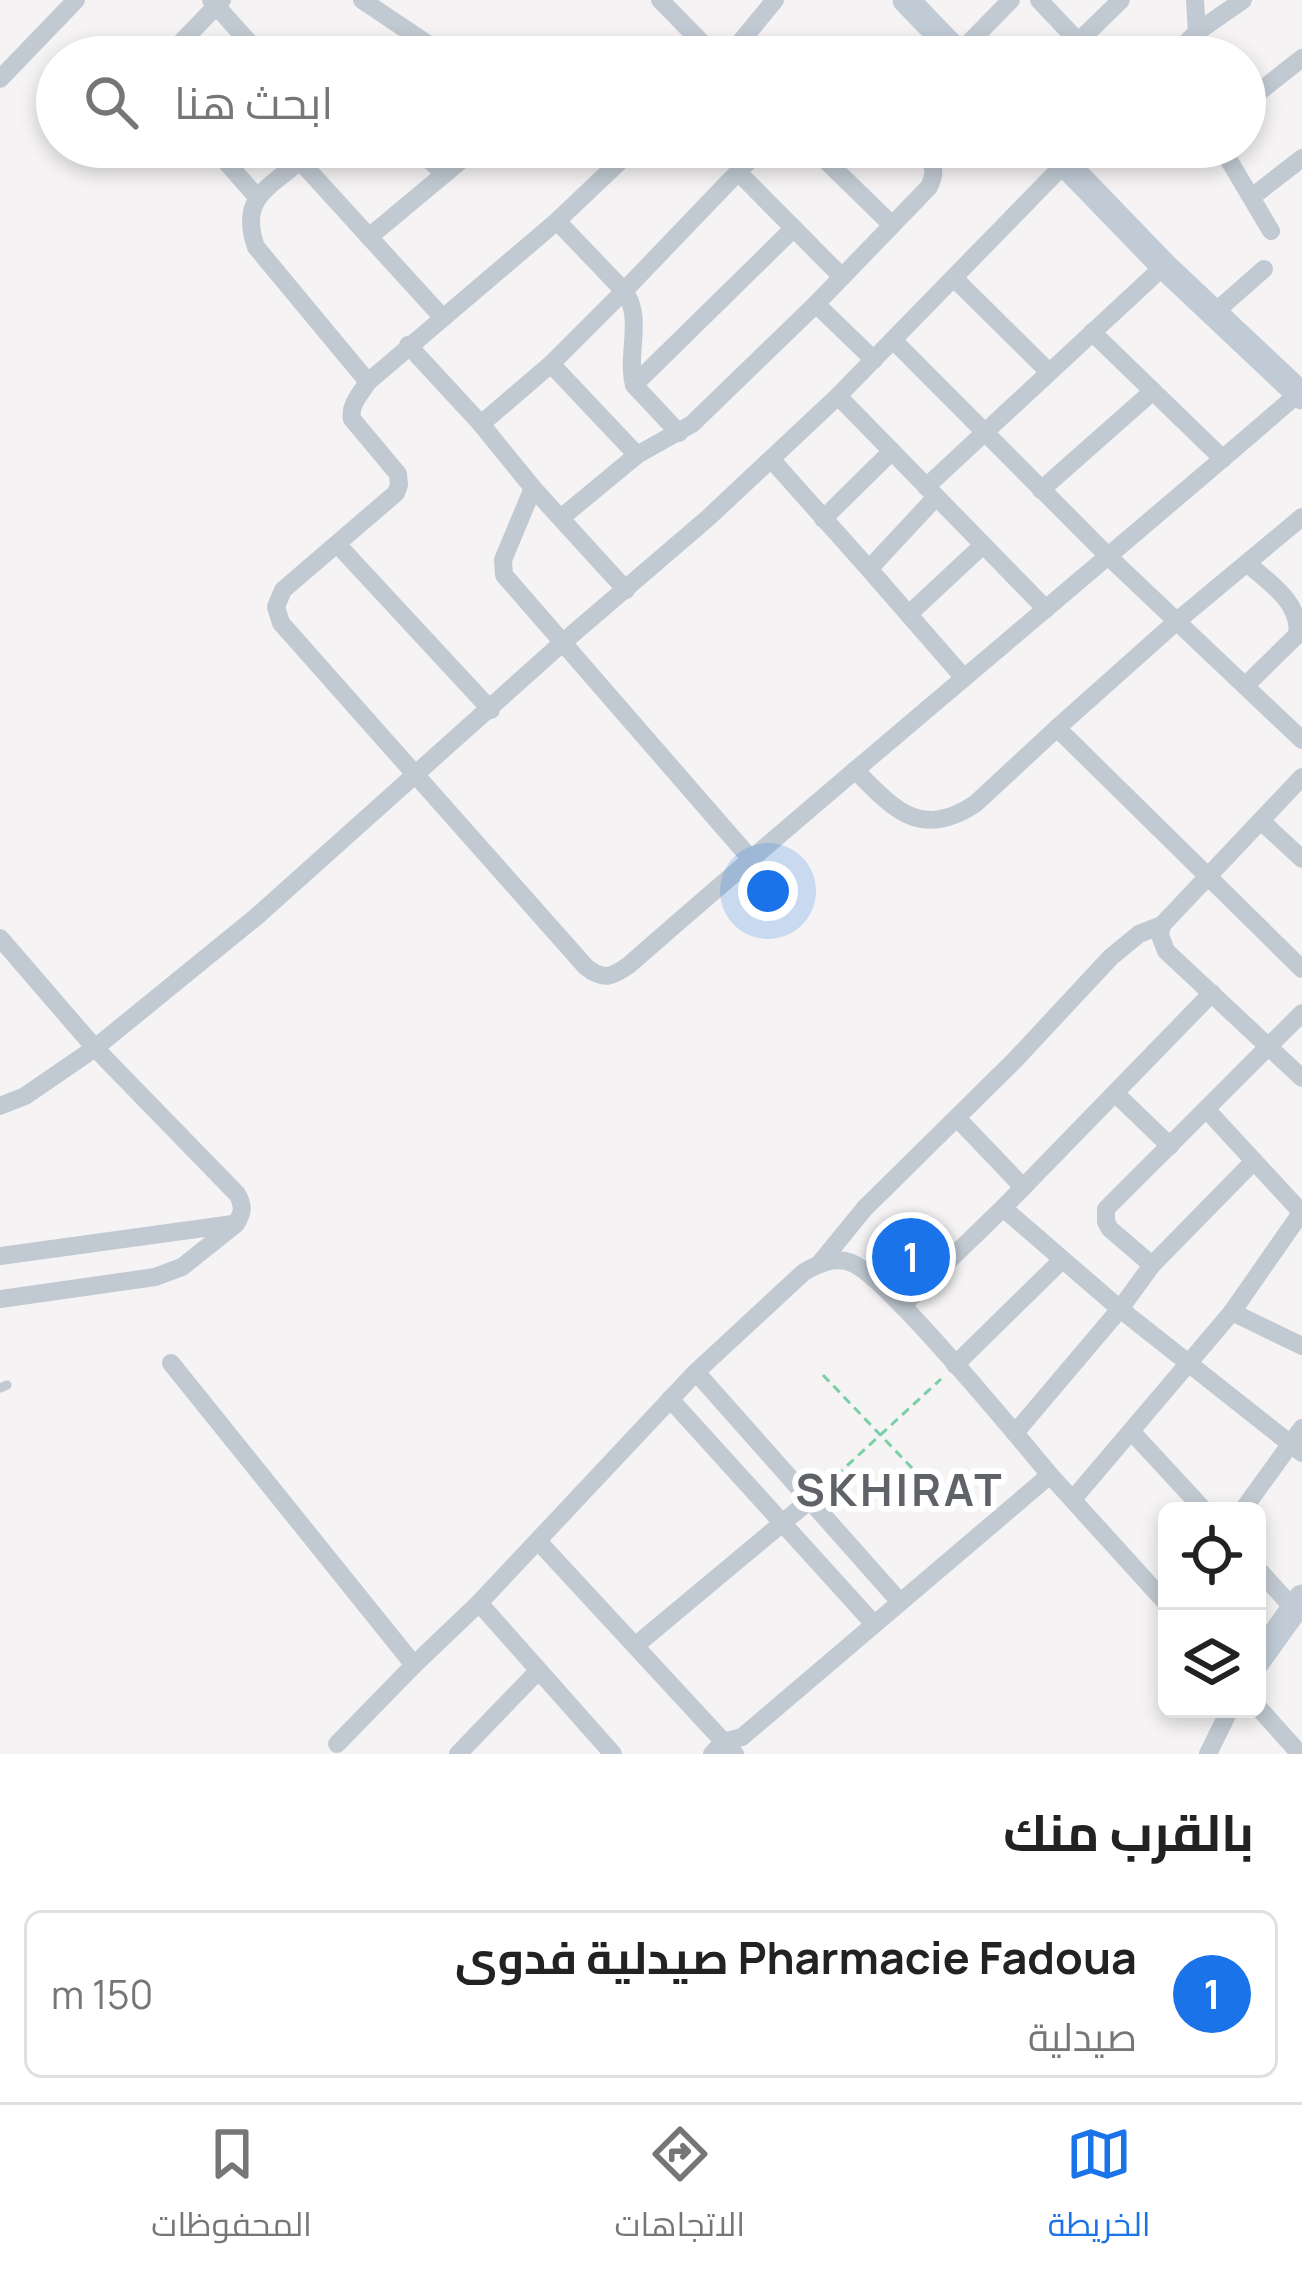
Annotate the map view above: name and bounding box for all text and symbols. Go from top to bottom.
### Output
search box [36,36,1266,168]
icon: search [78,69,144,135]
text: ابحث هنا [174,71,333,133]
your location [738,861,798,921]
pin: 1 [872,1212,950,1302]
district label: SKHIRAT [795,1458,1005,1520]
map controls [1158,1502,1266,1718]
button: locate [1158,1502,1266,1610]
button: layers [1158,1610,1266,1718]
text: بالقرب منك [1003,1797,1254,1866]
text: Pharmacie Fadoua صيدلية فدوى [455,1926,1137,1988]
text: 150 m [51,1967,153,2021]
text: 1 [1203,1967,1221,2021]
text: صيدلية [1028,2009,1137,2063]
tab: المحفوظات [151,2121,312,2255]
tab: الاتجاهات [615,2121,745,2255]
tab: الخريطة [1048,2121,1151,2255]

